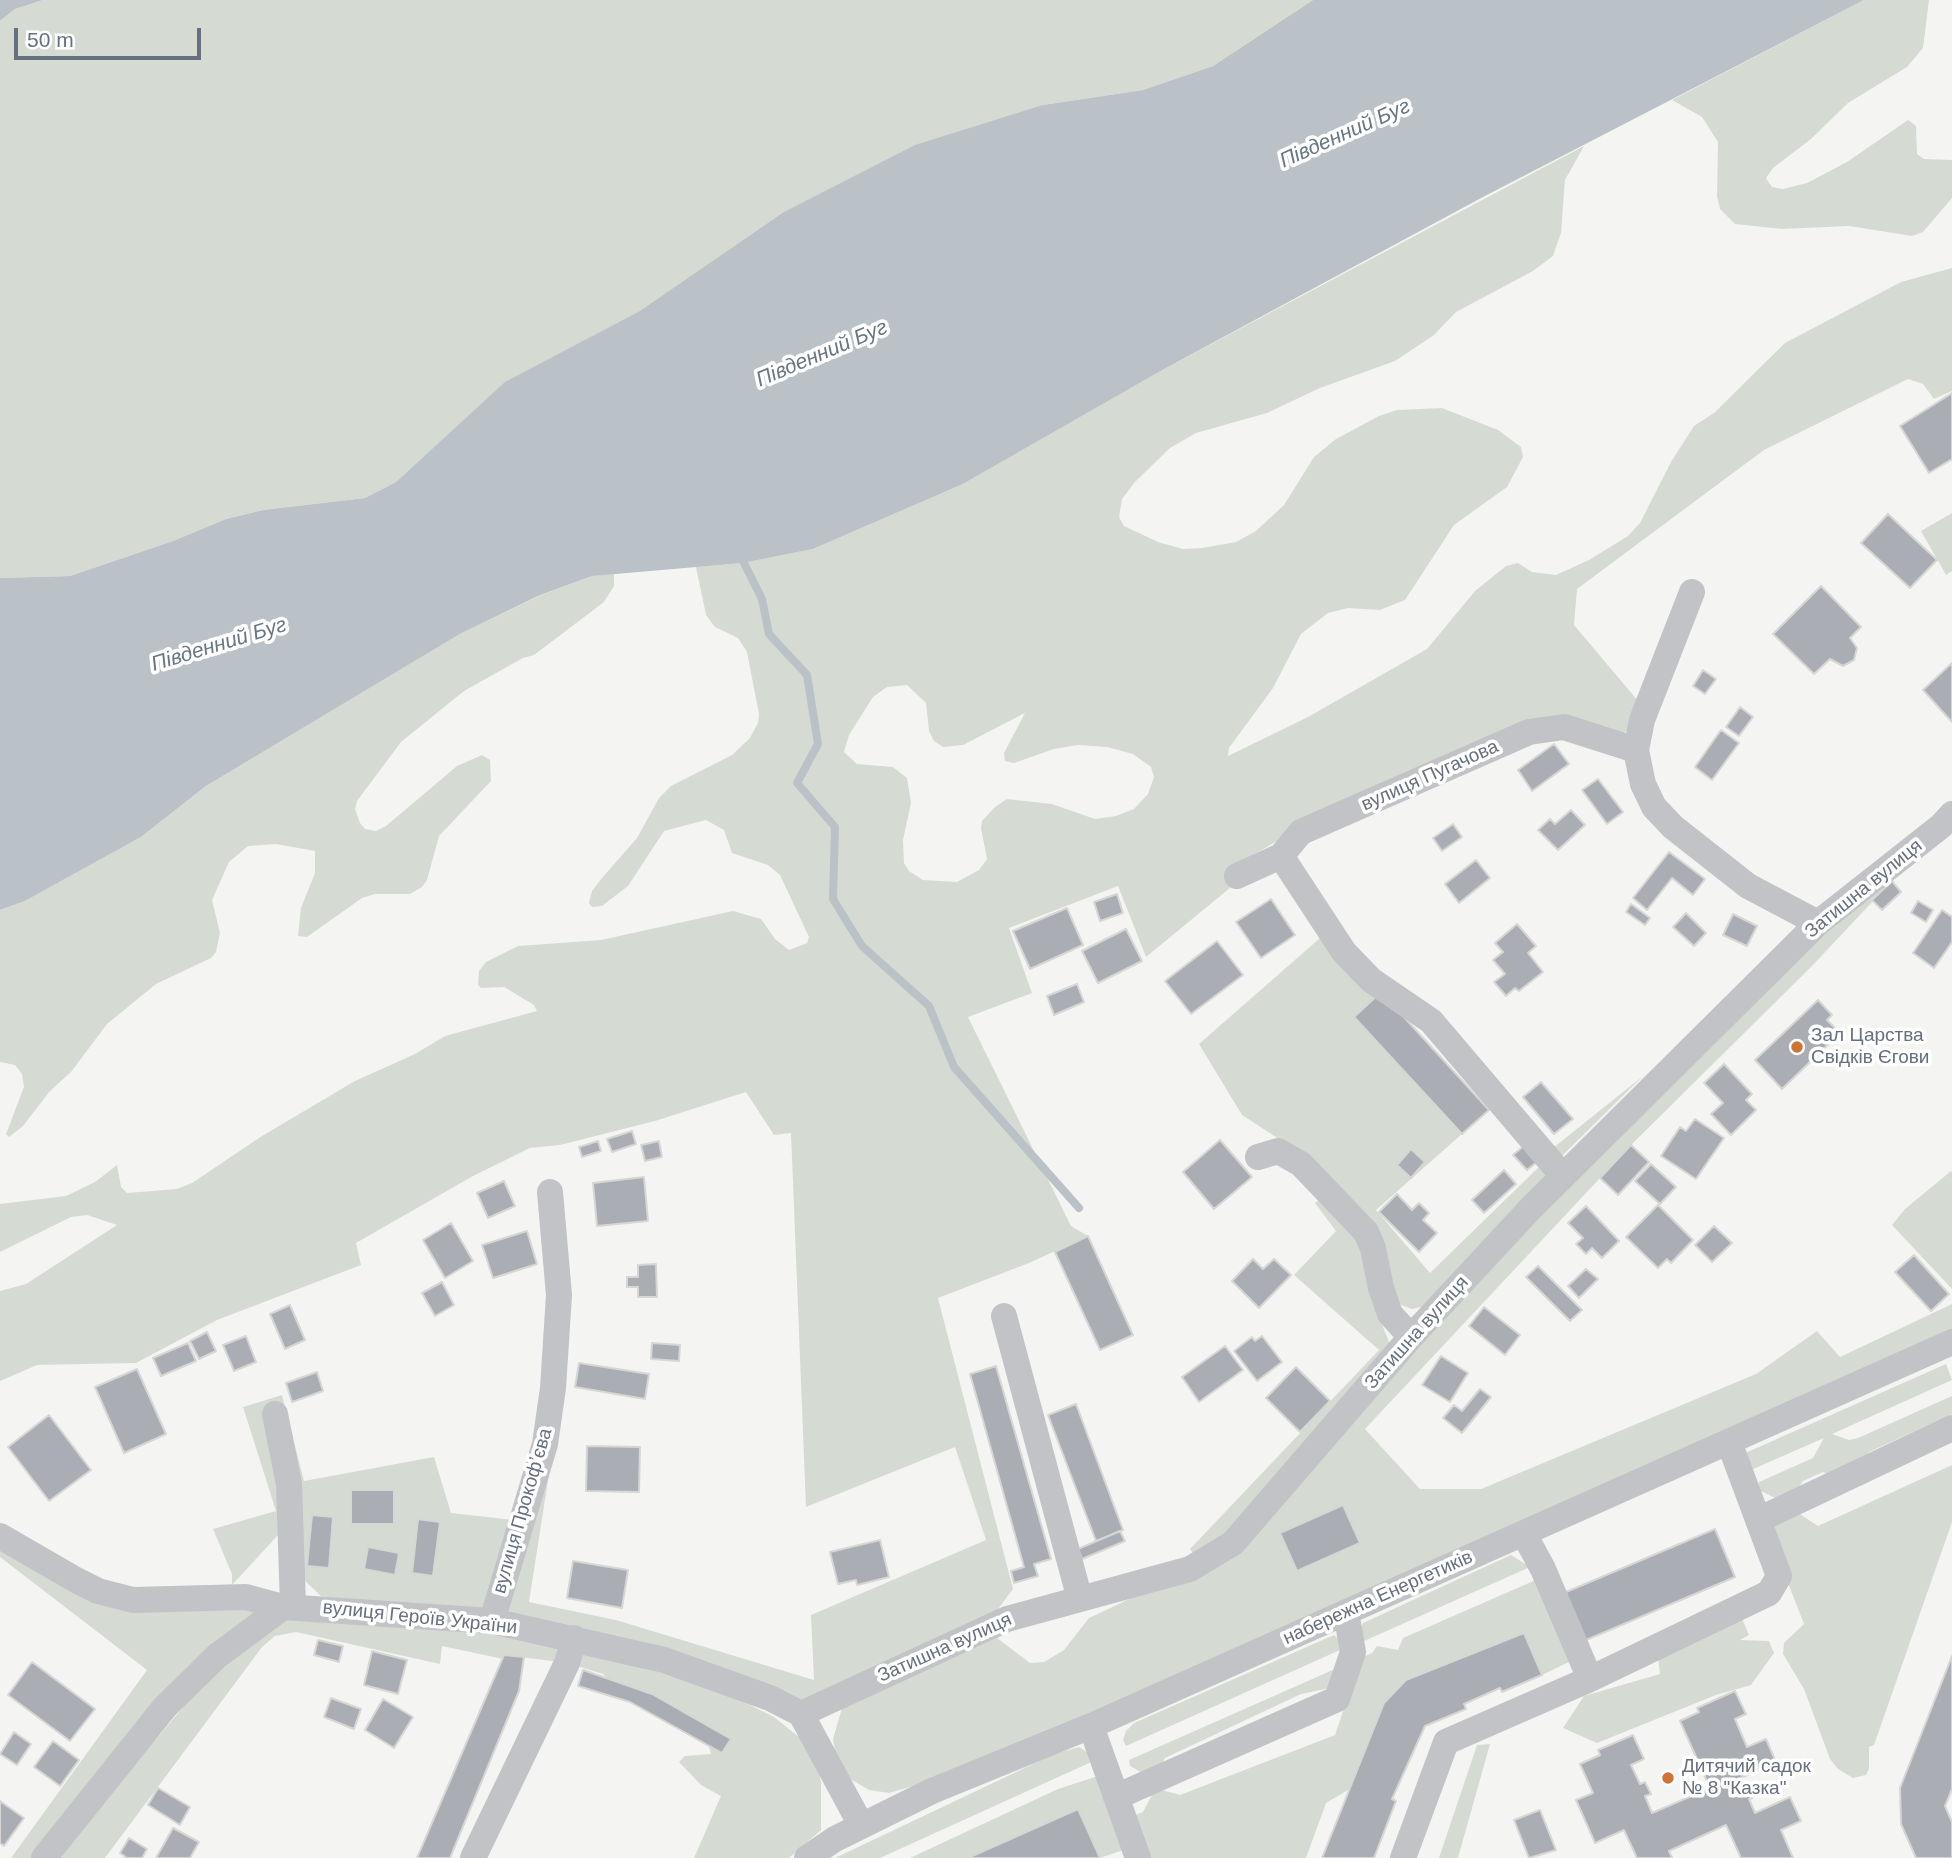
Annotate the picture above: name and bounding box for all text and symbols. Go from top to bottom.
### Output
scale bar [18,14,205,58]
text: 50 m [27,28,74,51]
water label: Південний Буг [1276,94,1414,174]
water label: Південний Буг [753,315,891,393]
water label: Південний Буг [148,612,290,678]
street label: вулиця Пугачова [1358,736,1502,816]
street label: Затишна вулиця [1801,835,1927,943]
place label: Зал Царства Свідків Єгови [1811,1025,1929,1069]
marker: Зал Царства Свідків Єгови [1789,1039,1805,1055]
street label: Затишна вулиця [1360,1272,1474,1394]
street label: вулиця Прокофʼєва [489,1426,557,1596]
street label: набережна Енергетиків [1280,1546,1476,1650]
street label: вулиця Героїв України [322,1596,518,1640]
street label: Затишна вулиця [875,1608,1015,1688]
place label: Дитячий садок № 8 "Казка" [1682,1756,1811,1800]
marker: Дитячий садок № 8 "Казка" [1660,1770,1676,1786]

